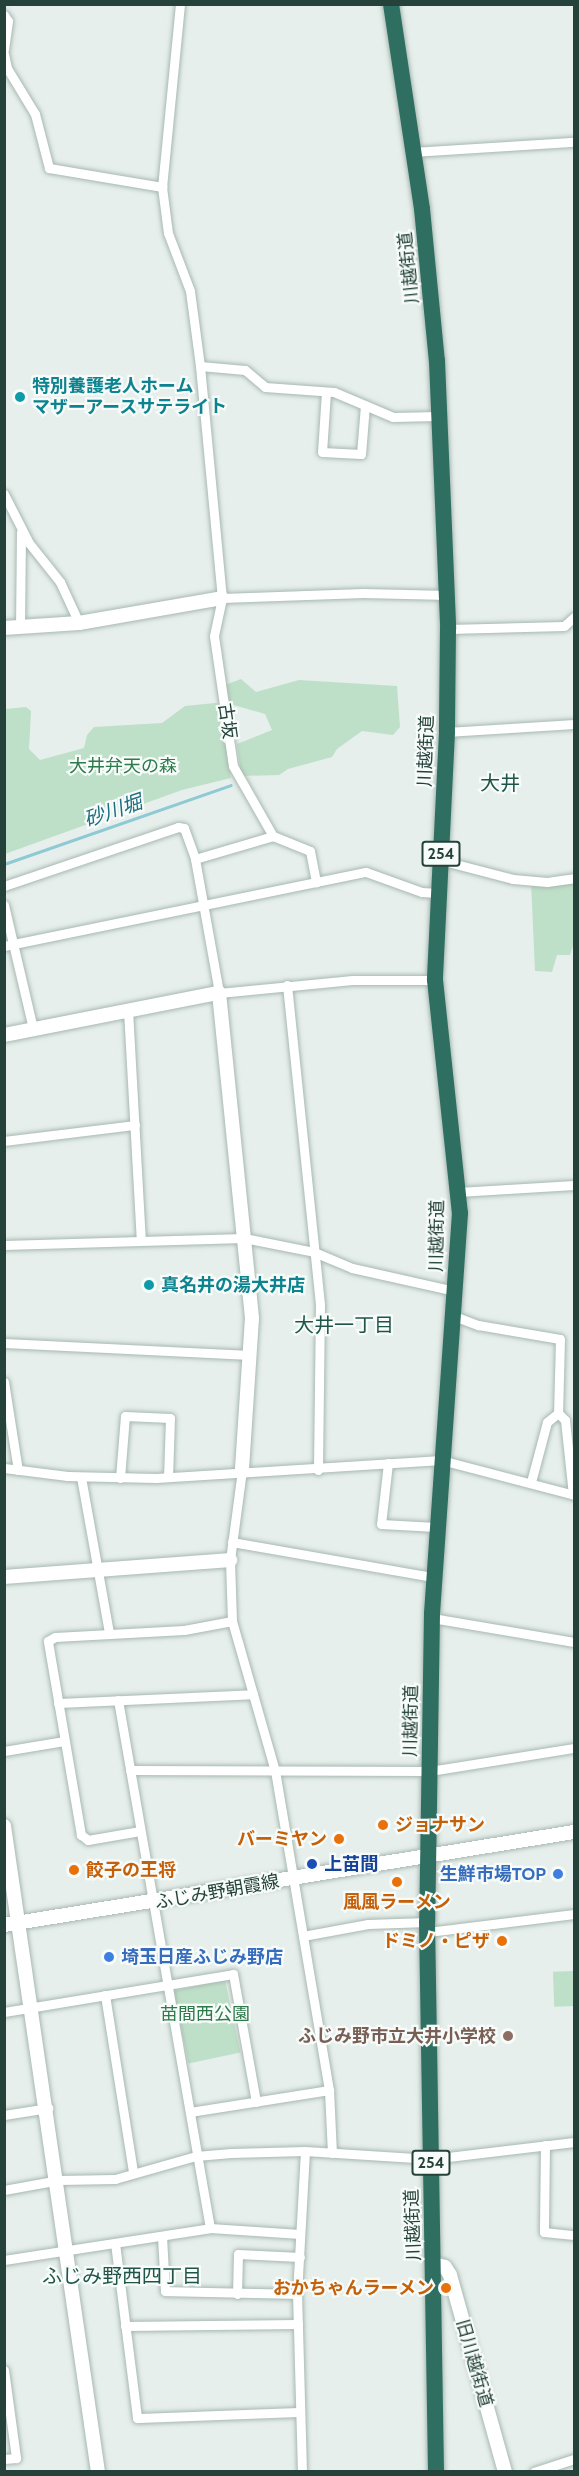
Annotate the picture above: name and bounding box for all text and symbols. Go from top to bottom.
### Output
street label: 川越街道 [394,231,424,305]
place label: 特別養護老人ホーム マザーアースサテライト [32,376,229,418]
marker: 特別養護老人ホーム マザーアースサテライト [13,390,27,404]
street label: 古坂 [214,702,240,740]
street label: 川越街道 [414,715,438,787]
park label: 大井弁天の森 [69,755,177,777]
district label: 大井 [480,771,520,795]
water label: 砂川堀 [81,790,145,832]
road number: 254 [422,841,460,867]
street label: 川越街道 [426,1200,448,1272]
place label: 真名井の湯大井店 [161,1274,305,1296]
marker: 真名井の湯大井店 [142,1278,156,1292]
district label: 大井一丁目 [294,1313,394,1337]
street label: 川越街道 [400,1685,422,1757]
place label: ジョナサン [395,1814,485,1836]
marker: ジョナサン [376,1818,390,1832]
place label: バーミヤン [237,1828,327,1850]
marker: バーミヤン [332,1832,346,1846]
place label: 上苗間 [324,1853,378,1875]
marker: 上苗間 [305,1857,319,1871]
place label: 餃子の王将 [86,1859,176,1881]
marker: 餃子の王将 [67,1863,81,1877]
place label: 生鮮市場TOP [440,1863,546,1885]
marker: 生鮮市場TOP [551,1867,565,1881]
street label: ふじみ野朝霞線 [153,1870,281,1914]
marker: 風風ラーメン [390,1875,404,1889]
place label: 風風ラーメン [343,1891,451,1913]
place label: ドミノ・ピザ [382,1930,490,1952]
marker: ドミノ・ピザ [495,1934,509,1948]
place label: 埼玉日産ふじみ野店 [121,1946,283,1968]
marker: 埼玉日産ふじみ野店 [102,1950,116,1964]
park label: 苗間西公園 [160,2003,250,2025]
place label: ふじみ野市立大井小学校 [298,2025,496,2047]
marker: ふじみ野市立大井小学校 [501,2029,515,2043]
road number: 254 [412,2150,450,2176]
street label: 川越街道 [401,2189,425,2261]
district label: ふじみ野西四丁目 [42,2264,202,2288]
place label: おかちゃんラーメン [272,2277,434,2299]
marker: おかちゃんラーメン [439,2281,453,2295]
street label: 旧川越街道 [451,2317,497,2409]

